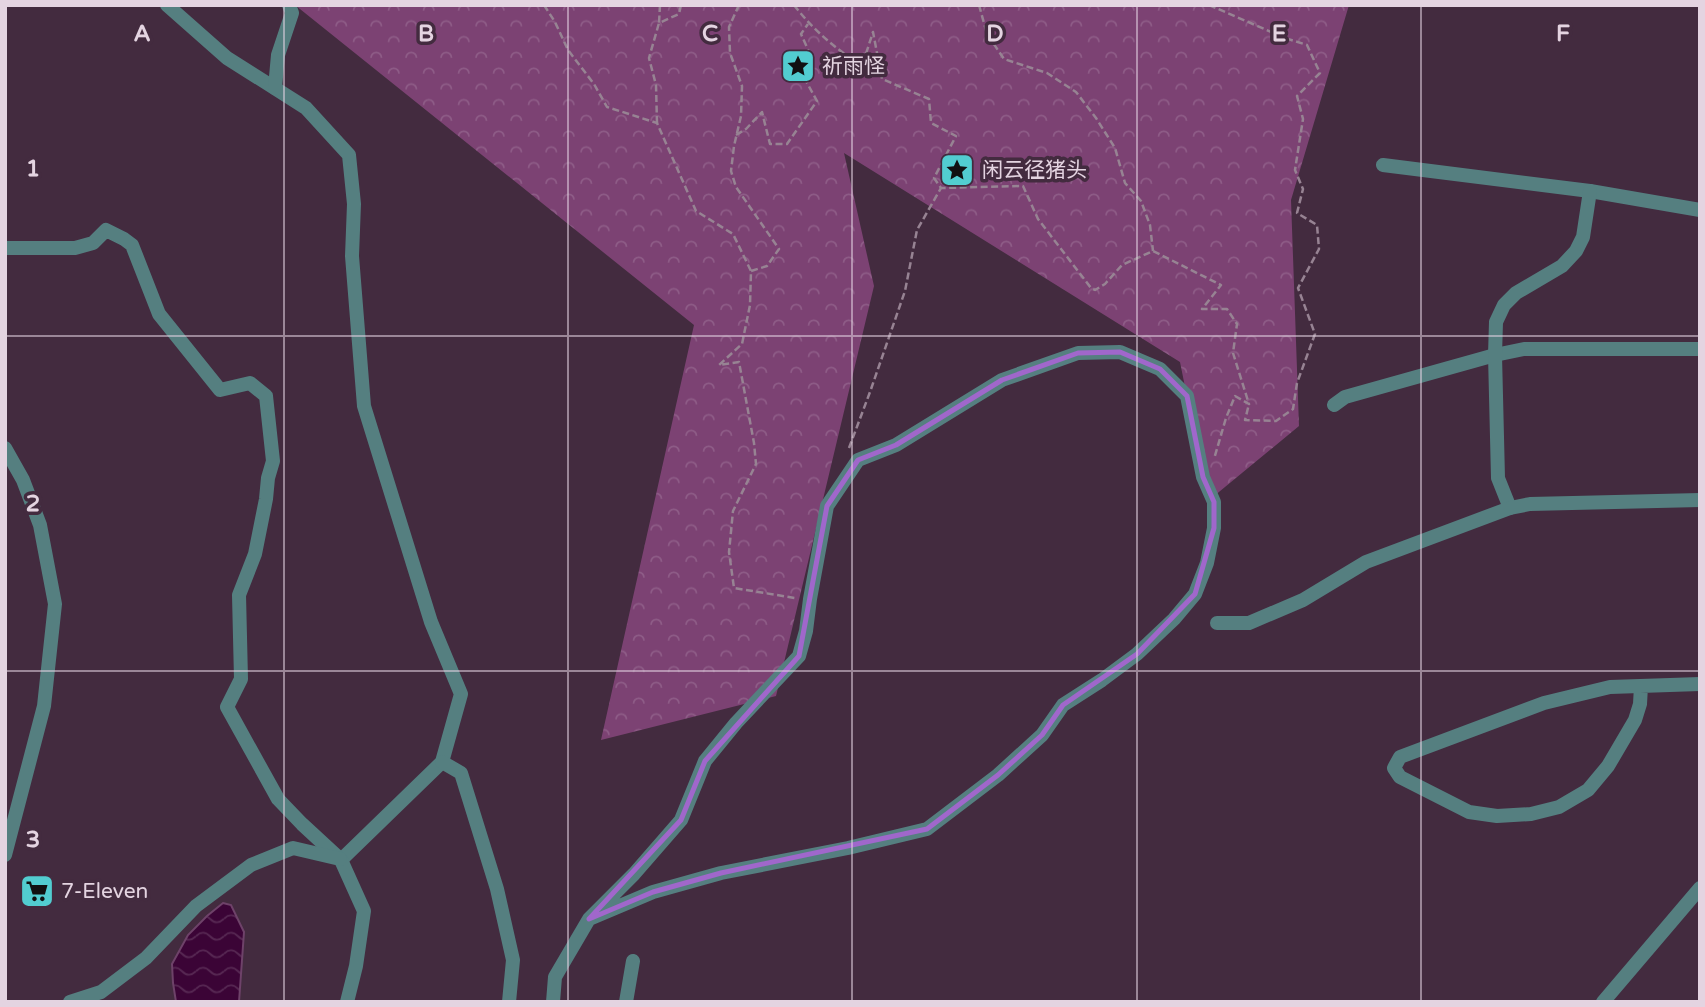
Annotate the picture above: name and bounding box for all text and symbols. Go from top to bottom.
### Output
text: A [133,20,151,48]
text: B [418,20,434,48]
text: C [702,20,718,48]
text: D [986,20,1004,48]
text: E [1272,20,1286,48]
text: F [1556,20,1570,48]
place icon: 祈雨怪 [779,47,817,85]
place label: 祈雨怪 [822,54,885,79]
place icon: 闲云径猪头 [938,151,976,189]
text: 1 [26,155,40,183]
place label: 闲云径猪头 [982,158,1087,183]
text: 2 [26,490,40,518]
text: 3 [26,826,40,854]
supermarket icon: 7-Eleven [18,872,56,910]
place label: 7-Eleven [61,879,148,904]

